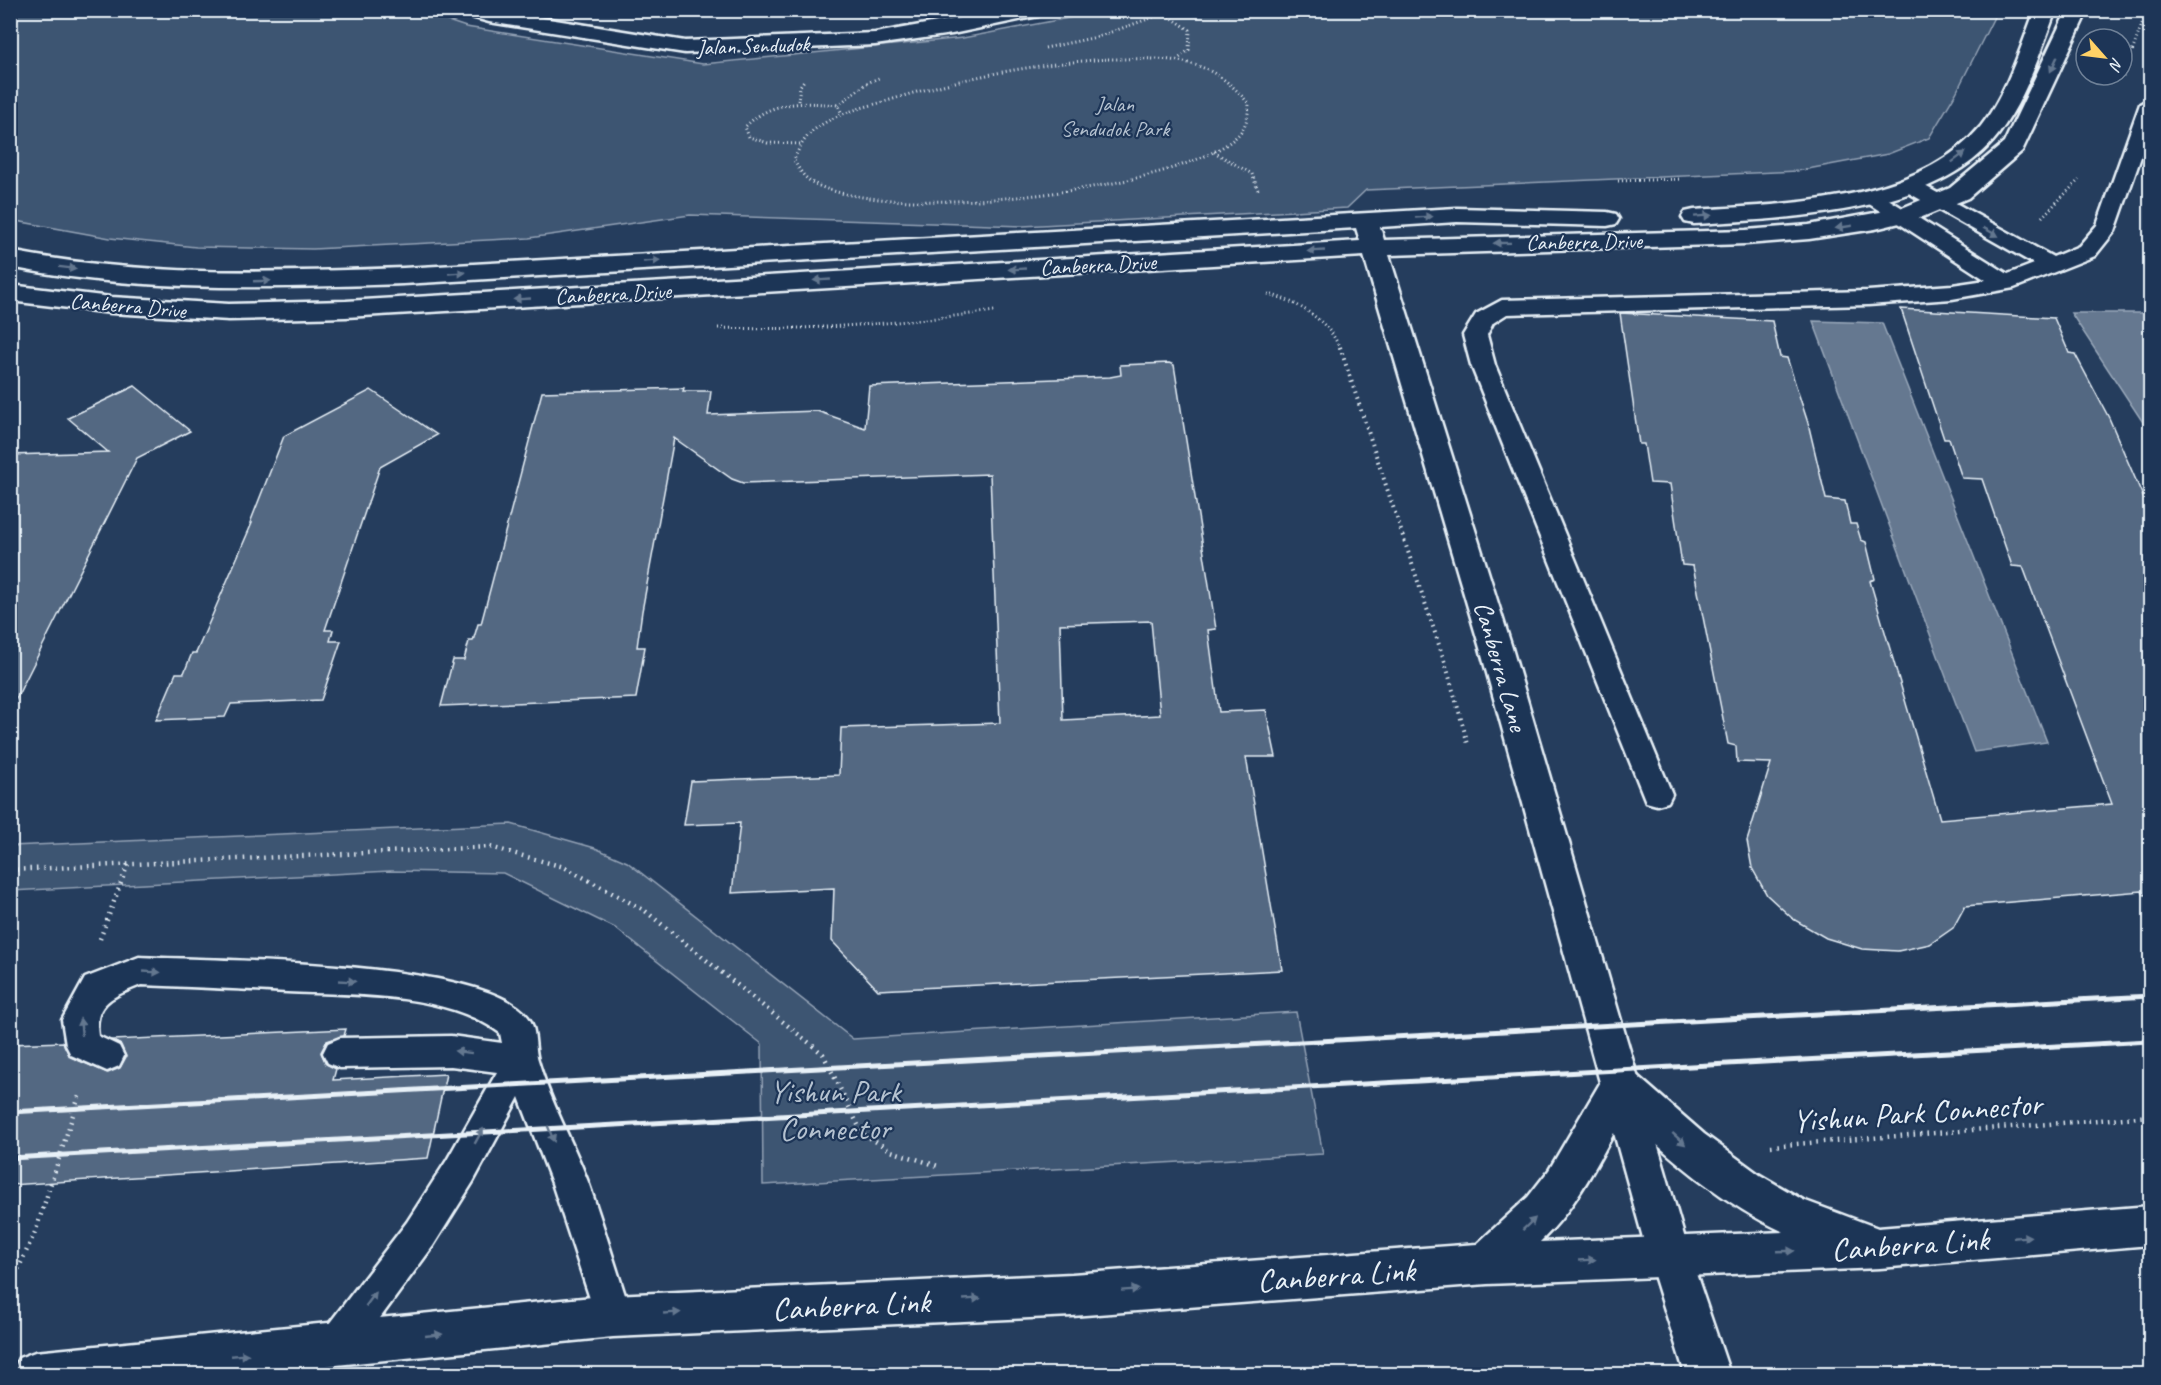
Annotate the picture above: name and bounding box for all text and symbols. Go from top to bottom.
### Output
north arrow [2074,27,2134,87]
street label: Jalan Sendudok [695,30,812,62]
one-way arrow [2049,55,2058,72]
text: N [2104,55,2128,75]
park label: Jalan Sendudok Park [1061,90,1171,143]
one-way arrow [1951,151,1967,163]
one-way arrow [1694,212,1713,221]
one-way arrow [1415,213,1434,222]
one-way arrow [1834,223,1853,232]
street label: Canberra Drive [1526,227,1644,257]
one-way arrow [1983,227,2000,237]
one-way arrow [1493,238,1512,247]
one-way arrow [1307,246,1326,255]
street label: Canberra Drive [1039,248,1159,282]
one-way arrow [643,257,662,266]
one-way arrow [59,264,78,273]
one-way arrow [1007,264,1026,273]
one-way arrow [448,268,467,277]
one-way arrow [253,276,272,285]
one-way arrow [812,276,831,285]
street label: Canberra Drive [554,277,674,311]
street label: Canberra Drive [69,287,189,325]
one-way arrow [513,294,532,303]
street label: Canberra Lane [1466,597,1535,736]
one-way arrow [143,967,162,976]
one-way arrow [337,976,356,986]
one-way arrow [76,1017,86,1036]
one-way arrow [453,1048,472,1057]
park label: Yishun Park Connector [769,1071,903,1149]
street label: Yishun Park Connector [1791,1083,2046,1142]
one-way arrow [546,1125,556,1143]
one-way arrow [474,1128,484,1145]
one-way arrow [1672,1132,1687,1146]
one-way arrow [1522,1217,1537,1231]
street label: Canberra Link [1830,1218,1992,1270]
one-way arrow [2012,1232,2031,1241]
one-way arrow [1776,1246,1795,1256]
street label: Canberra Link [1256,1249,1418,1301]
one-way arrow [1578,1255,1597,1264]
street label: Canberra Link [771,1281,933,1330]
one-way arrow [1121,1286,1140,1295]
one-way arrow [365,1291,377,1306]
one-way arrow [962,1295,981,1304]
one-way arrow [662,1309,681,1318]
one-way arrow [424,1330,443,1340]
one-way arrow [230,1350,249,1360]

